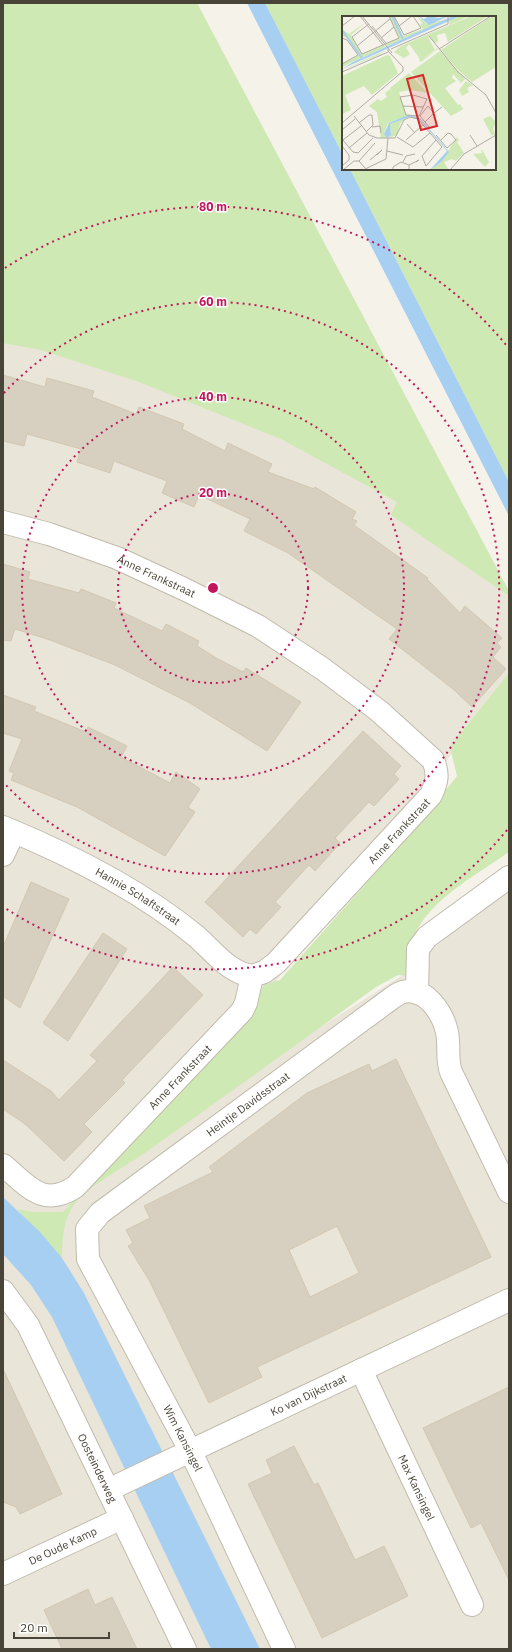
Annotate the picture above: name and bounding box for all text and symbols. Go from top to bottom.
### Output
inset map [342,16,496,170]
text: 80 m [199,199,227,214]
text: 60 m [199,294,227,309]
text: 40 m [199,389,227,404]
text: 20 m [199,485,227,500]
street label: Anne Frankstraat [115,552,198,601]
centre of rings [206,581,220,595]
street label: Anne Frankstraat [365,795,433,867]
street label: Hannie Schaftstraat [93,864,183,928]
street label: Anne Frankstraat [146,1042,215,1112]
street label: Heintje Davidsstraat [204,1069,292,1139]
street label: Ko van Dijkstraat [268,1371,349,1419]
street label: Wim Kansingel [160,1402,206,1474]
street label: Oosteinderweg [75,1431,120,1505]
street label: Max Kansingel [395,1452,438,1523]
street label: De Oude Kamp [26,1524,99,1568]
scale bar [14,1614,109,1640]
text: 20 m [20,1620,48,1635]

